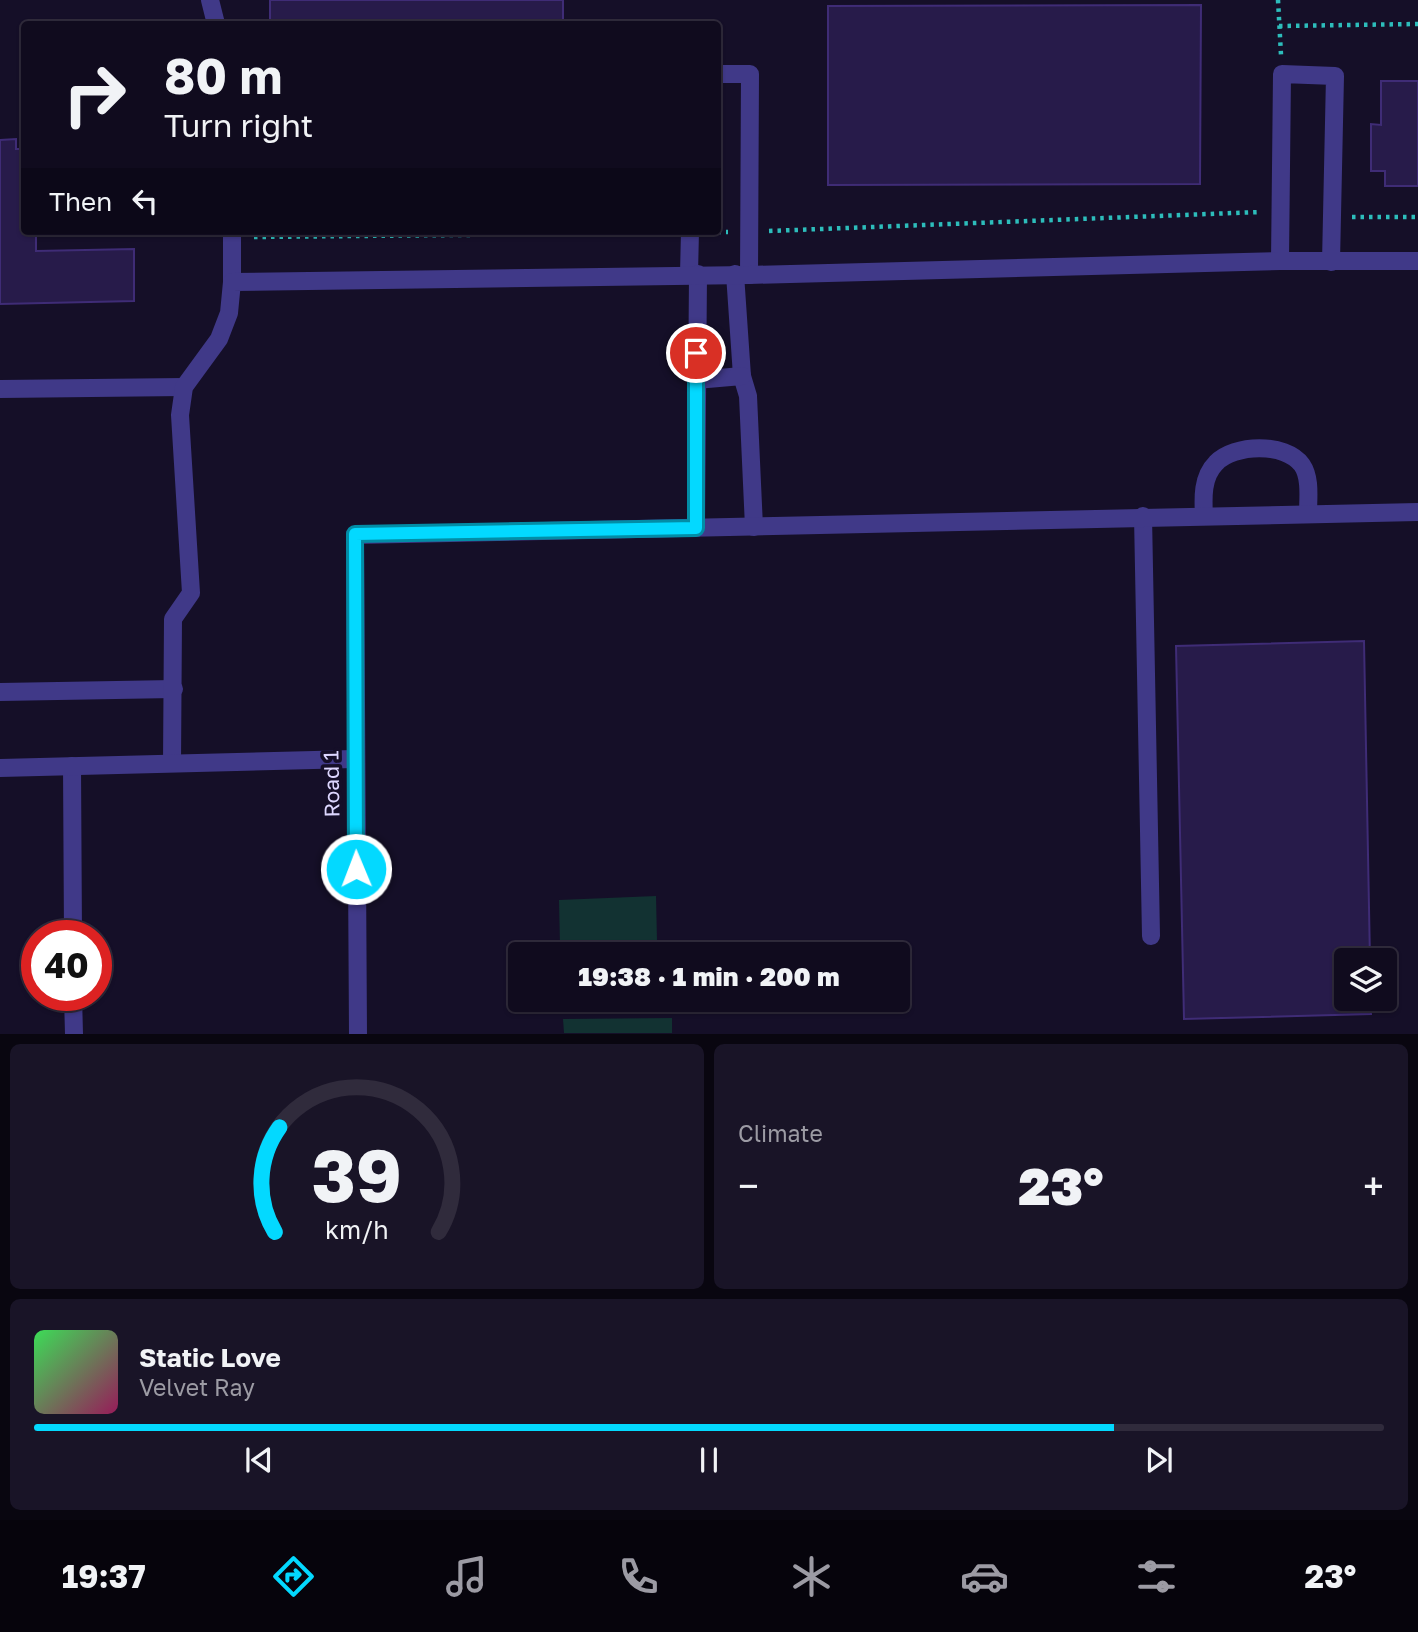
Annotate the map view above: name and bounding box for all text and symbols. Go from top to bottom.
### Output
text: 80 m [164,46,282,105]
icon: right [49,49,140,140]
text: Turn right [164,106,313,144]
icon: left [126,182,164,220]
text: Then [49,186,112,217]
pin [666,323,726,383]
icon: arrive [677,334,715,372]
street label: Road 1 [317,750,345,818]
position arrow [319,832,393,906]
speed limit sign: 40 [21,920,112,1011]
map controls [1334,948,1397,1011]
button: layers [1334,948,1397,1011]
text: 19:38 · 1 min · 200 m [578,961,840,992]
text: Climate [738,1119,823,1147]
text: 39 [312,1132,402,1219]
text: 23° [1018,1154,1104,1216]
text: − [738,1163,759,1208]
text: + [1363,1163,1384,1208]
text: km/h [325,1214,389,1245]
text: Static Love [139,1342,281,1373]
text: Velvet Ray [139,1373,255,1401]
icon: previous [240,1441,278,1479]
icon: pause [690,1441,728,1479]
icon: next [1140,1441,1178,1479]
icon: directions [269,1552,318,1601]
icon: music [442,1552,491,1601]
icon: phone [614,1552,663,1601]
icon: climate [787,1552,836,1601]
icon: car [960,1552,1009,1601]
icon: filters [1132,1552,1181,1601]
text: 19:37 [62,1557,146,1595]
text: 23° [1305,1557,1356,1595]

